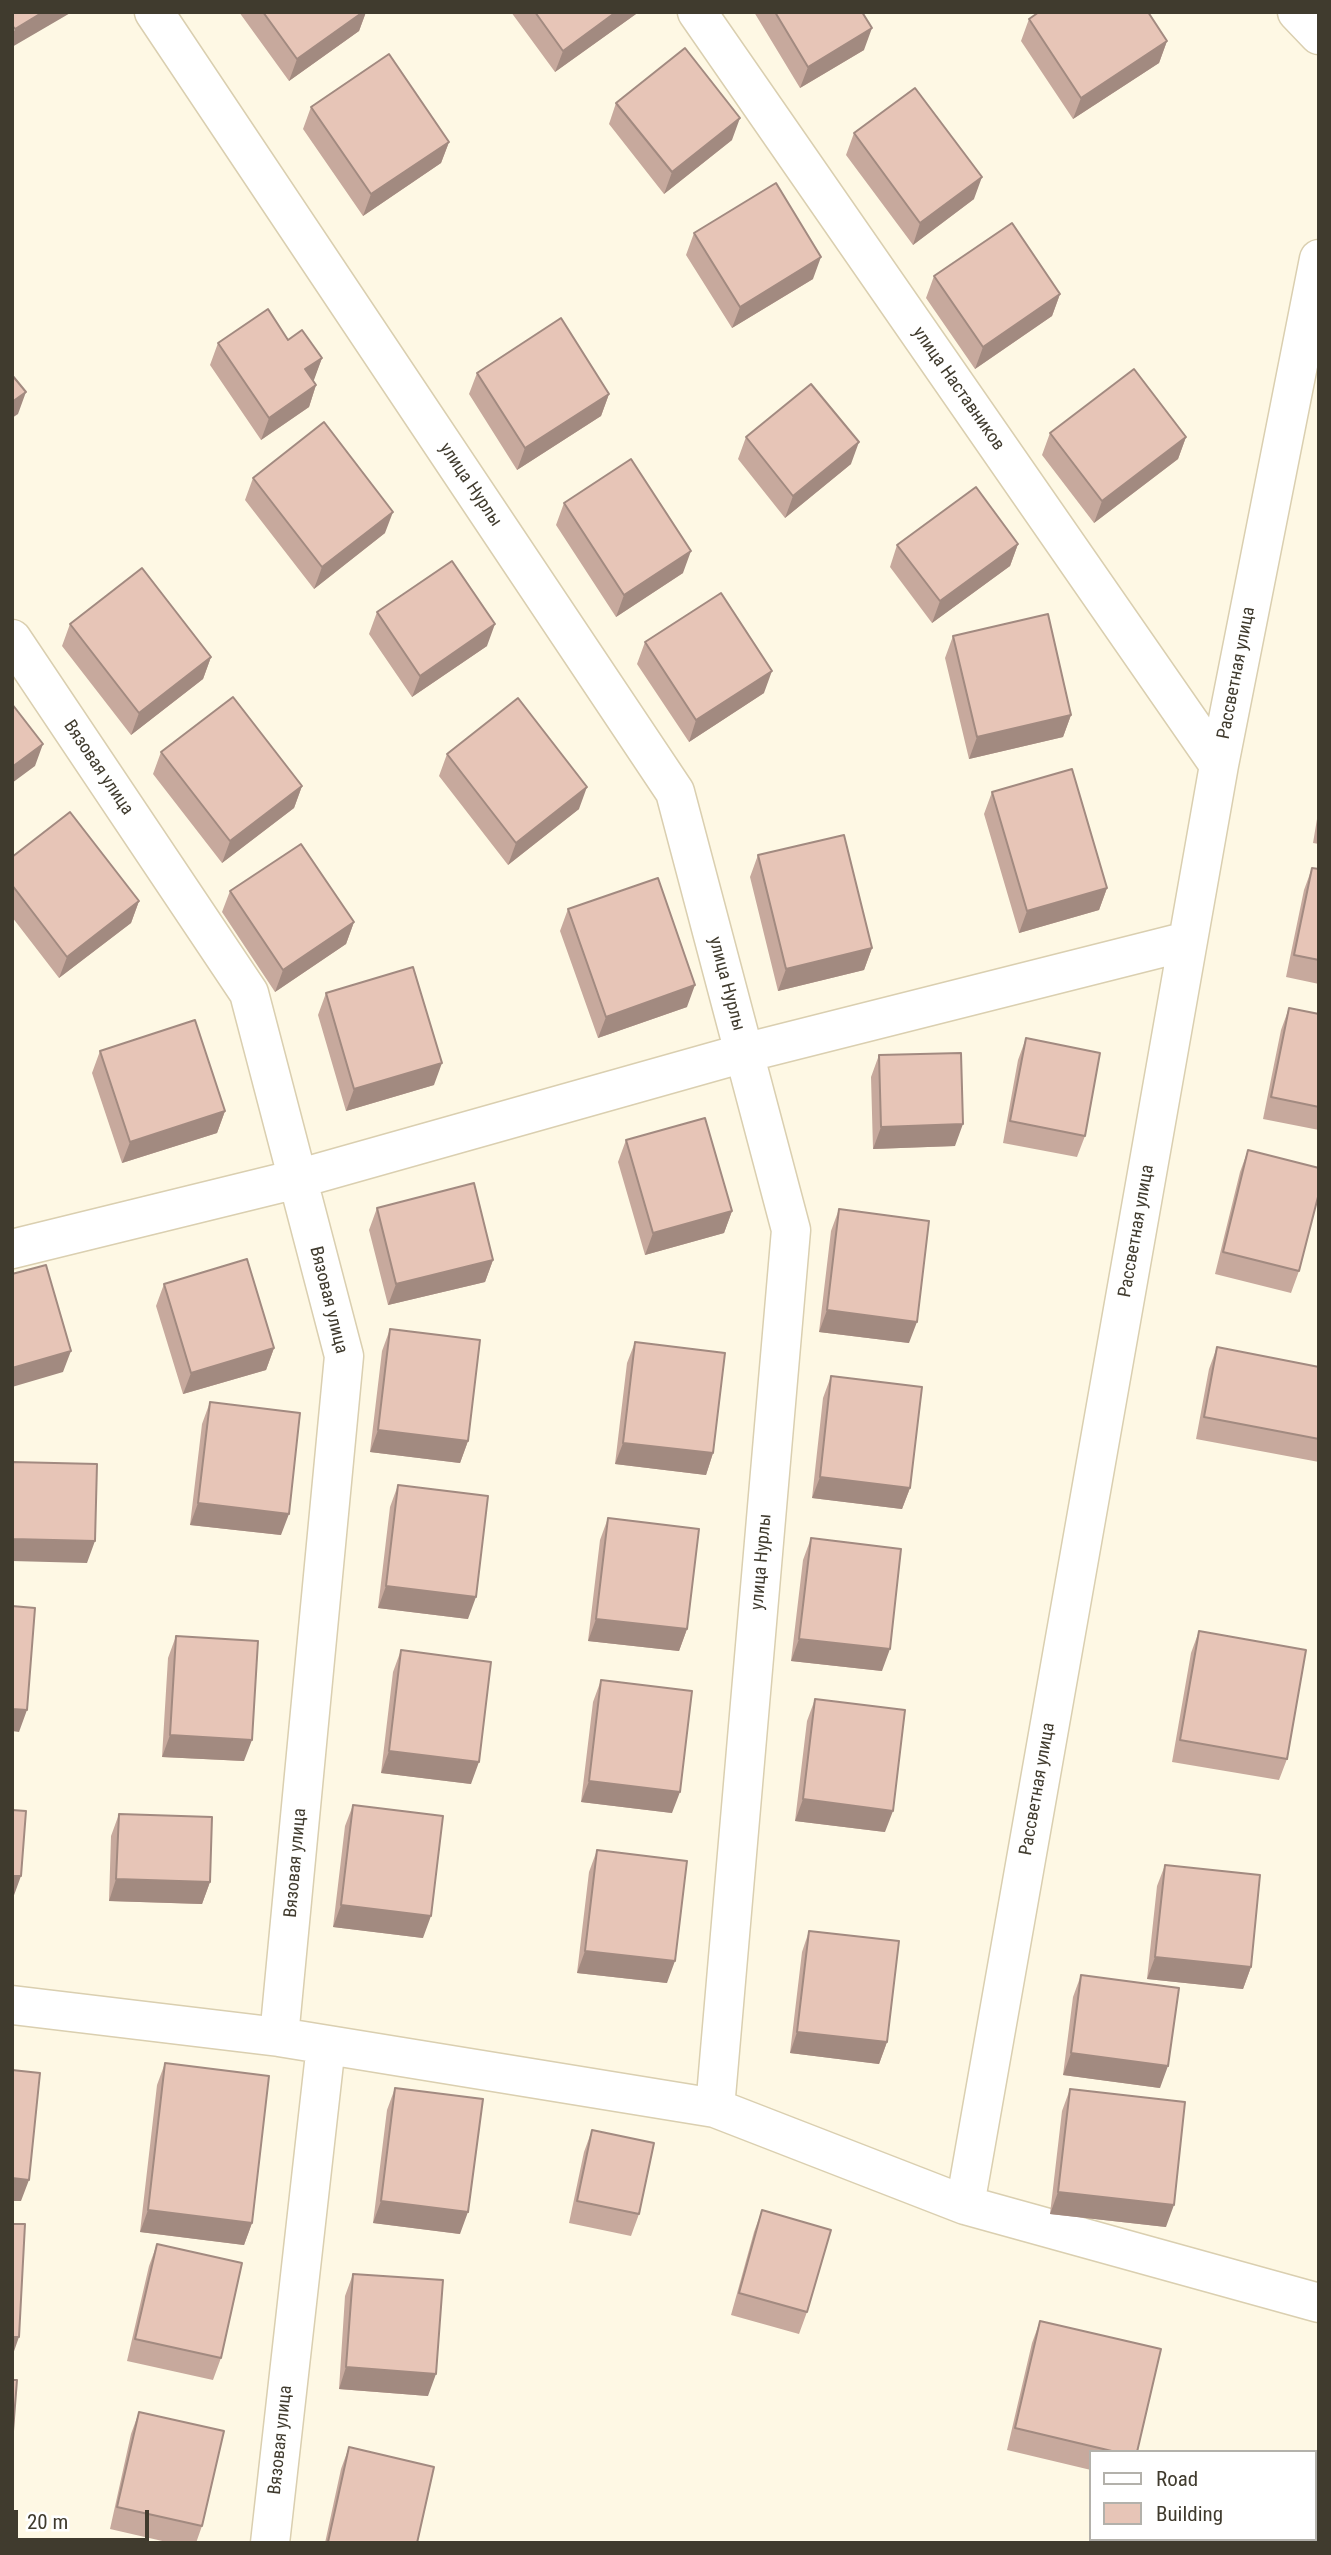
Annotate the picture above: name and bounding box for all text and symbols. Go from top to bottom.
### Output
street label: улица Наставников [907,323,1009,455]
street label: улица Нурлы [434,439,506,531]
street label: Рассветная улица [1214,605,1260,741]
street label: Вязовая улица [58,717,138,819]
street label: улица Нурлы [703,935,749,1033]
street label: Рассветная улица [1115,1163,1159,1299]
street label: Вязовая улица [304,1244,352,1356]
street label: улица Нурлы [747,1513,777,1611]
street label: Рассветная улица [1016,1721,1060,1857]
street label: Вязовая улица [280,1807,312,1919]
street label: Вязовая улица [265,2384,297,2496]
legend [1090,2450,1317,2541]
text: Road [1156,2467,1198,2491]
scale bar [18,2496,152,2540]
text: Building [1156,2502,1223,2526]
text: 20 m [27,2510,68,2534]

